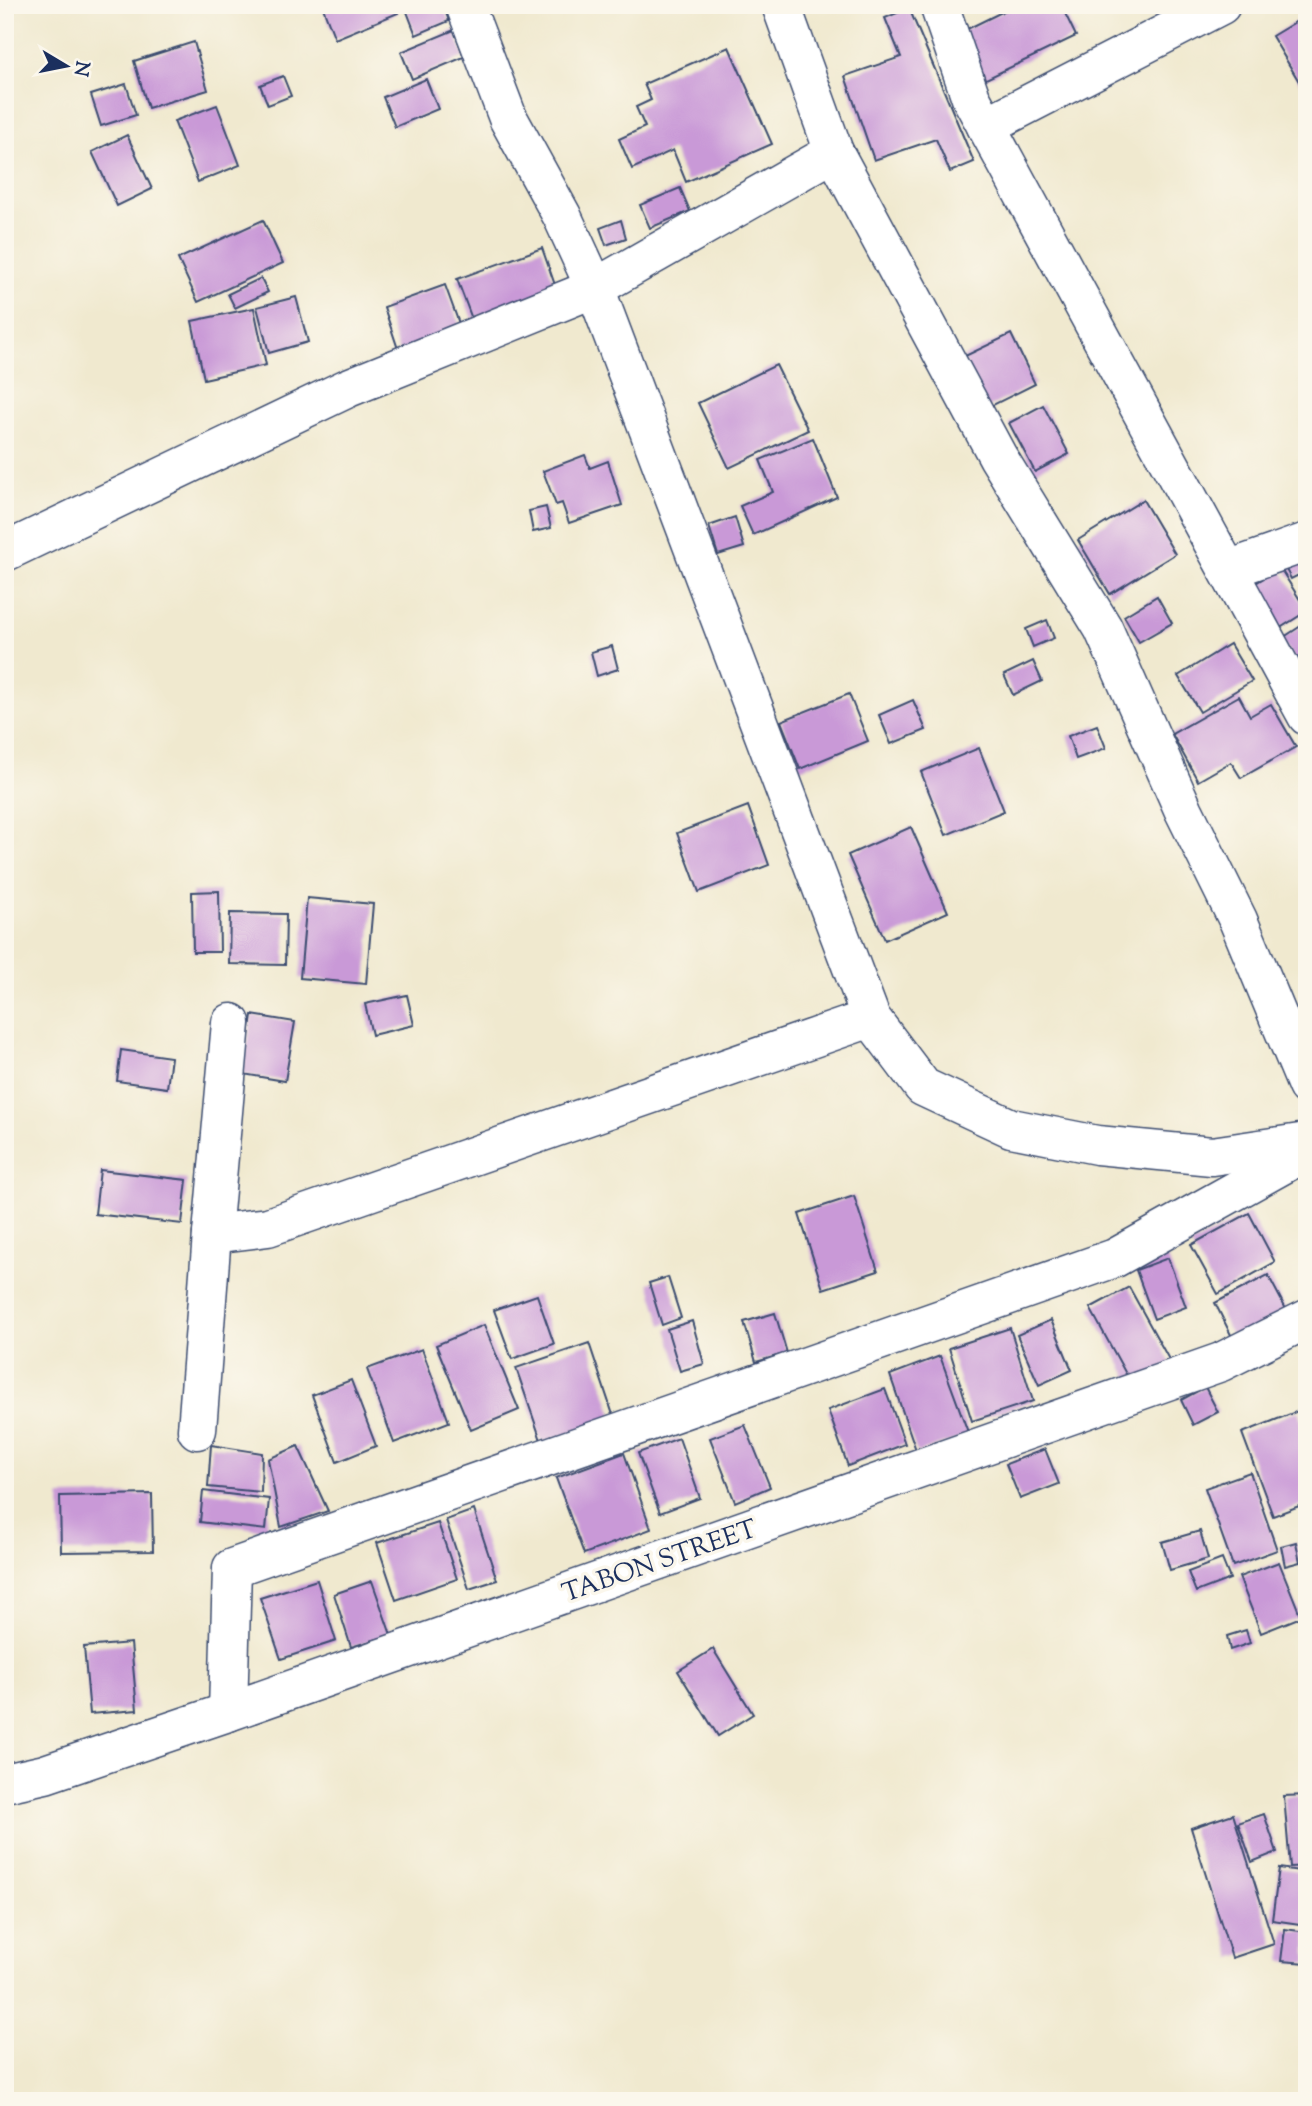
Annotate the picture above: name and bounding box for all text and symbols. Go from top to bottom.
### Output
north arrow [32,32,102,102]
text: N [66,59,95,78]
street label: TABON STREET [557,1512,762,1613]

